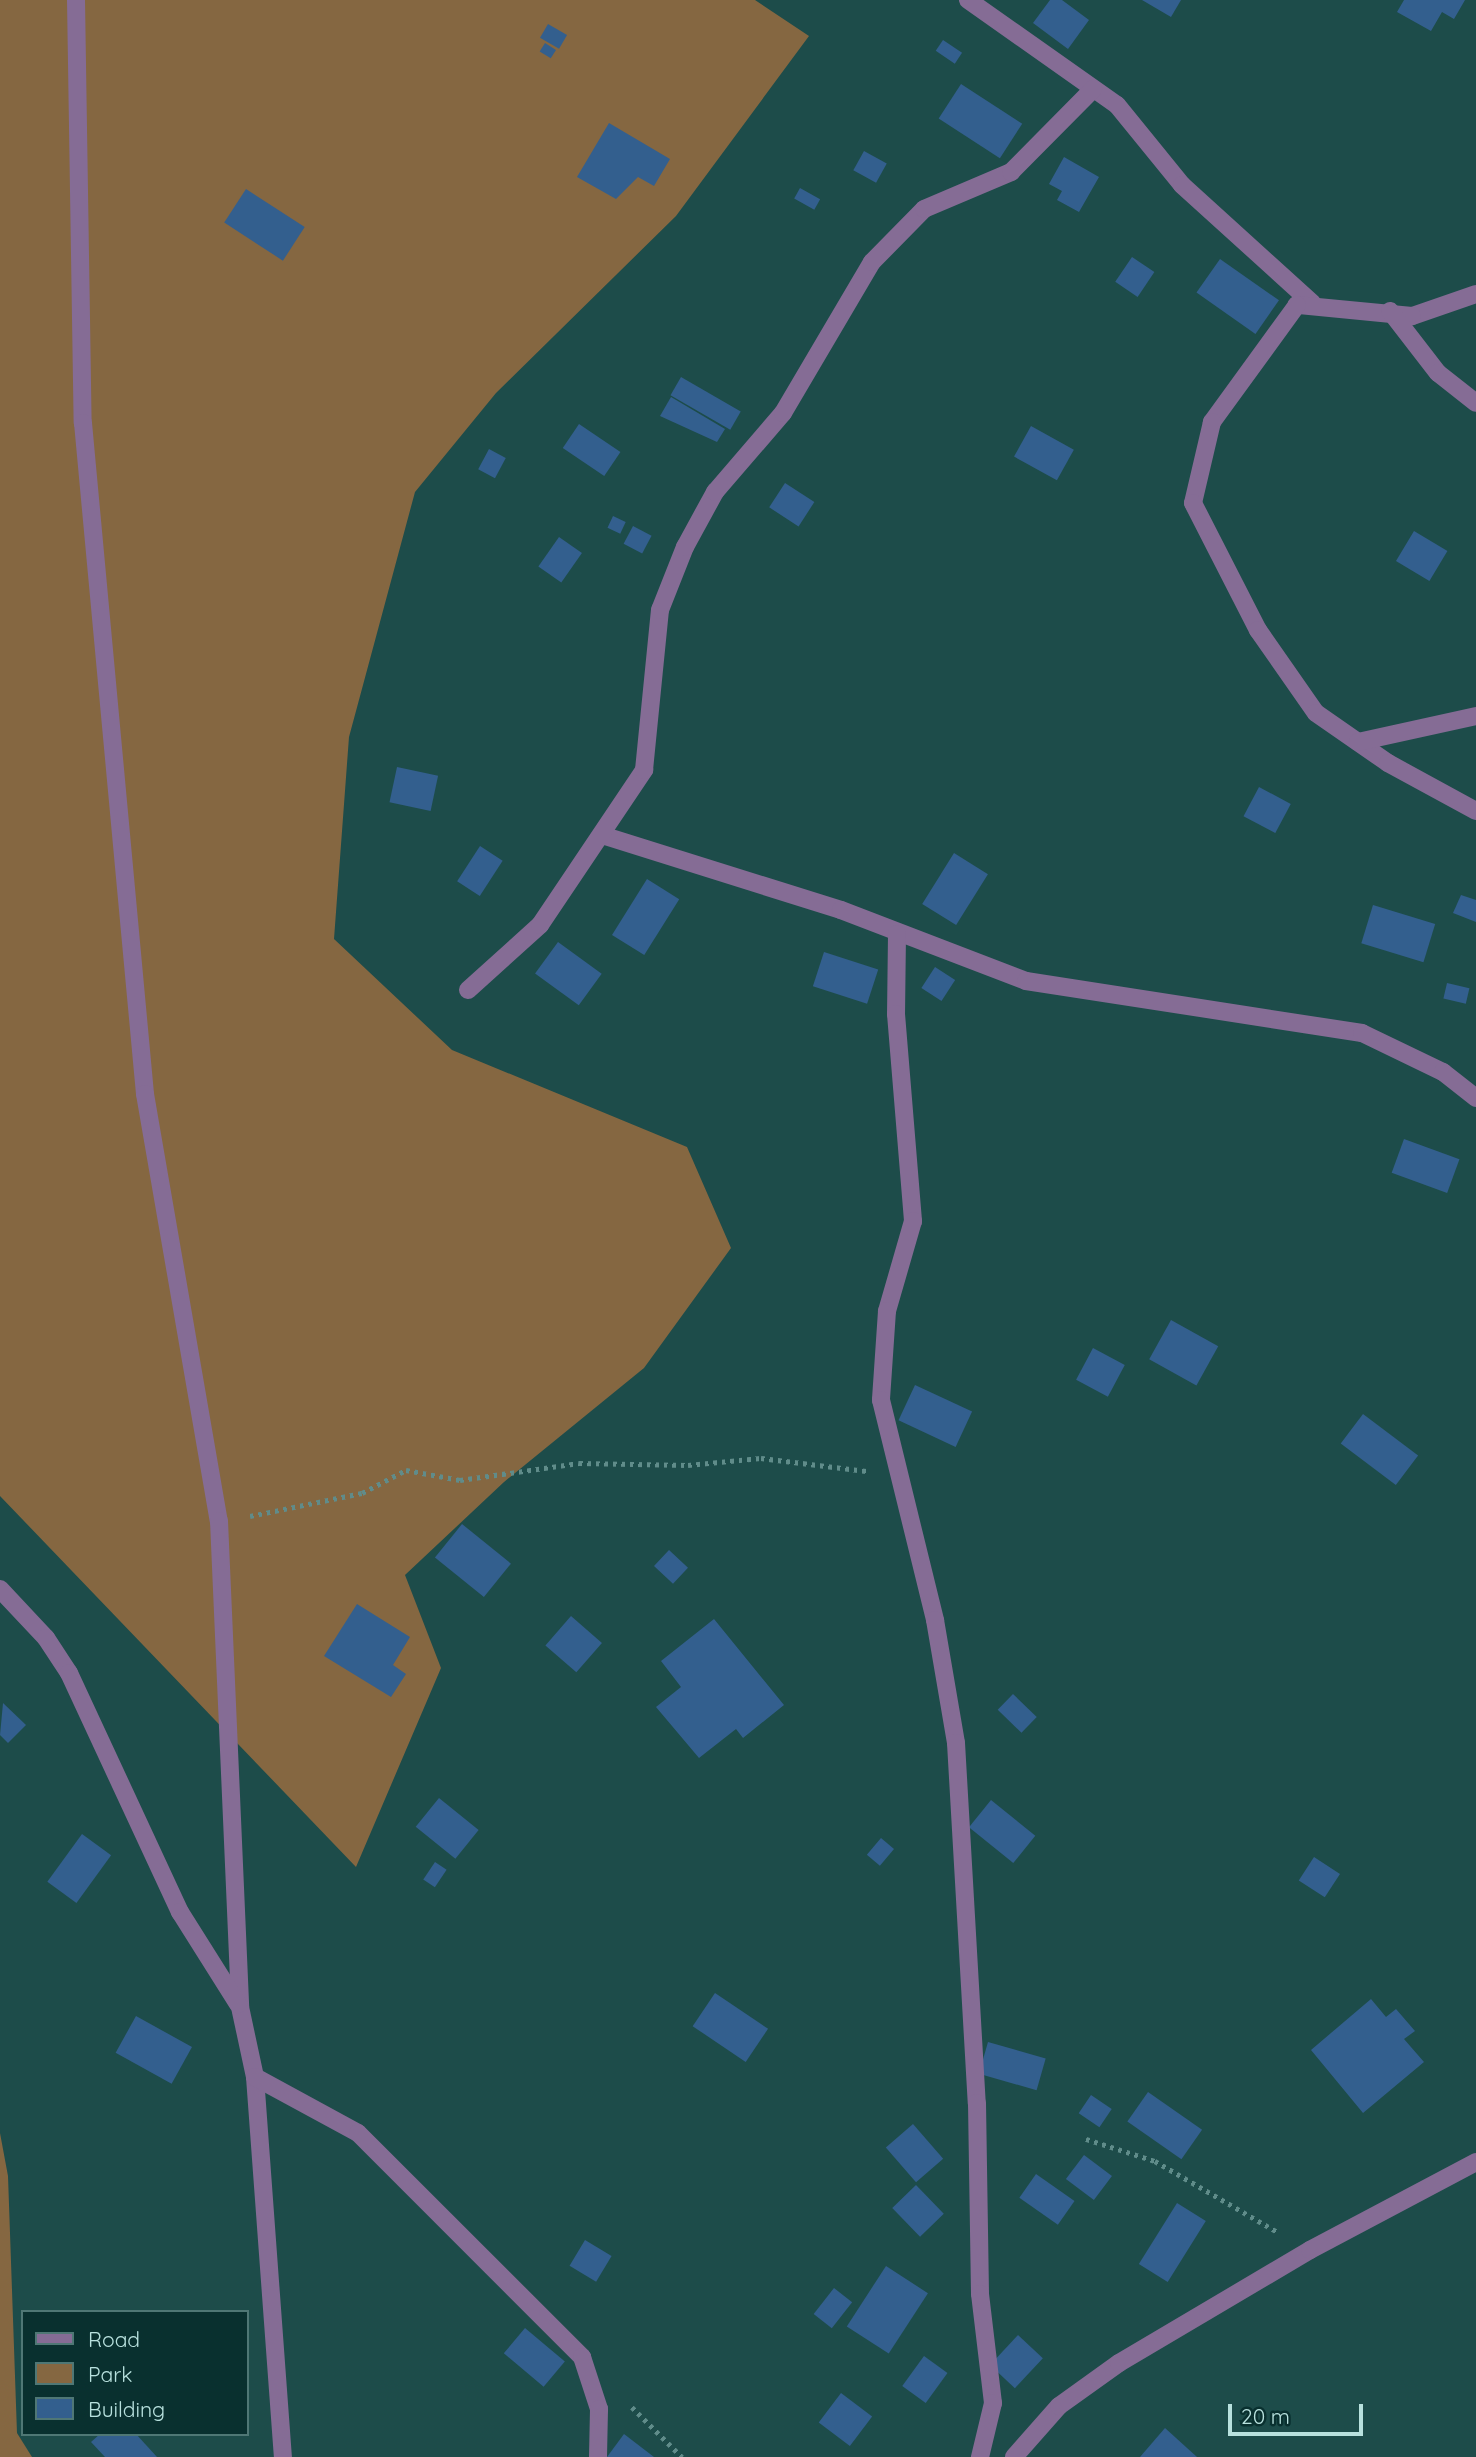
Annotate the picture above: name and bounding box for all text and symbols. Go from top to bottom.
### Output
legend [21,2310,248,2436]
text: Road [88,2326,140,2352]
text: Park [88,2361,132,2387]
scale bar [1231,2390,1366,2434]
text: Building [88,2396,165,2422]
text: 20 m [1241,2403,1290,2429]

